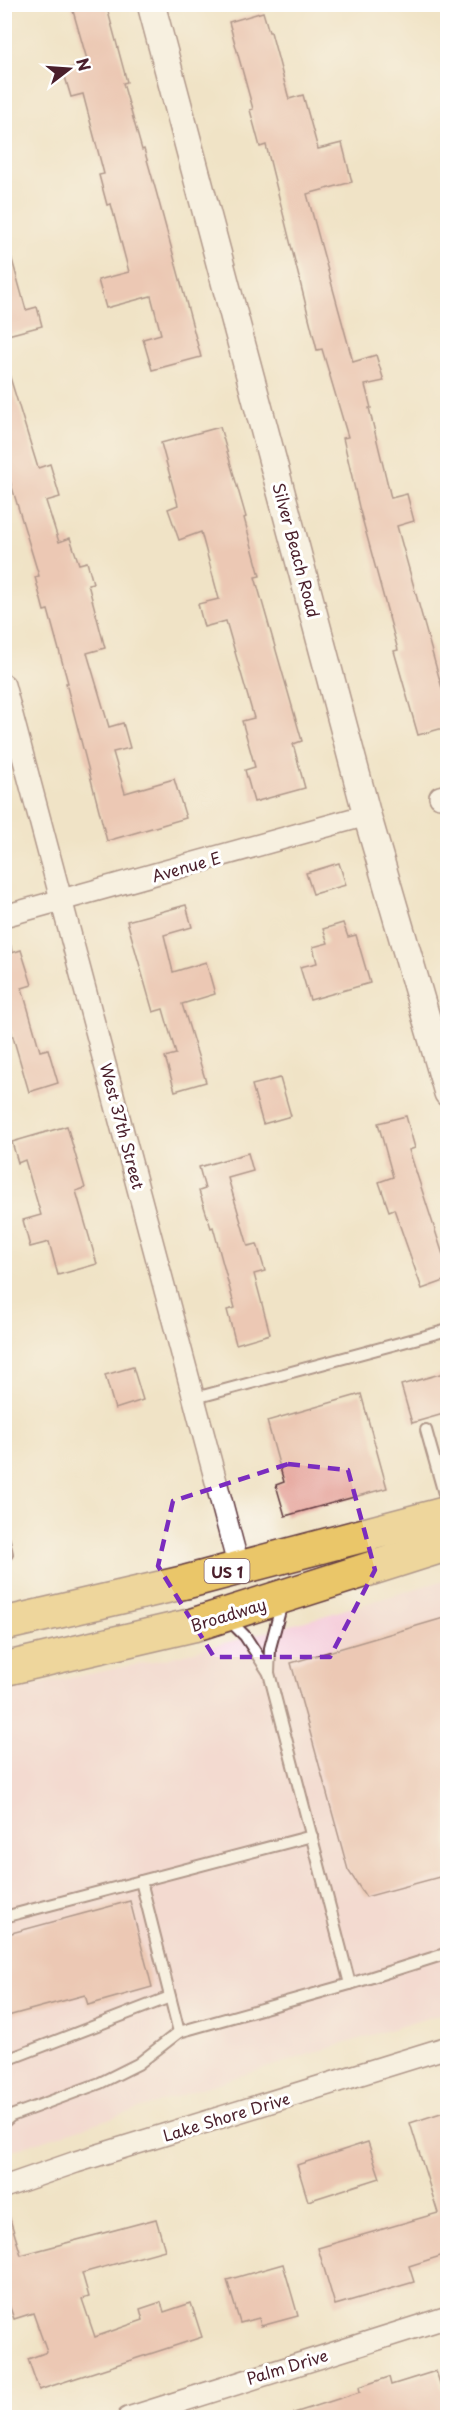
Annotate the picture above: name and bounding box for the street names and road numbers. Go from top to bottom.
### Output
street label: Silver Beach Road [267,480,327,620]
street label: Avenue E [149,845,223,887]
street label: West 37th Street [95,1060,152,1192]
road number: US 1 [204,1559,250,1583]
street label: Broadway [187,1591,269,1637]
street label: Lake Shore Drive [160,2085,292,2147]
street label: Palm Drive [243,2342,331,2390]

